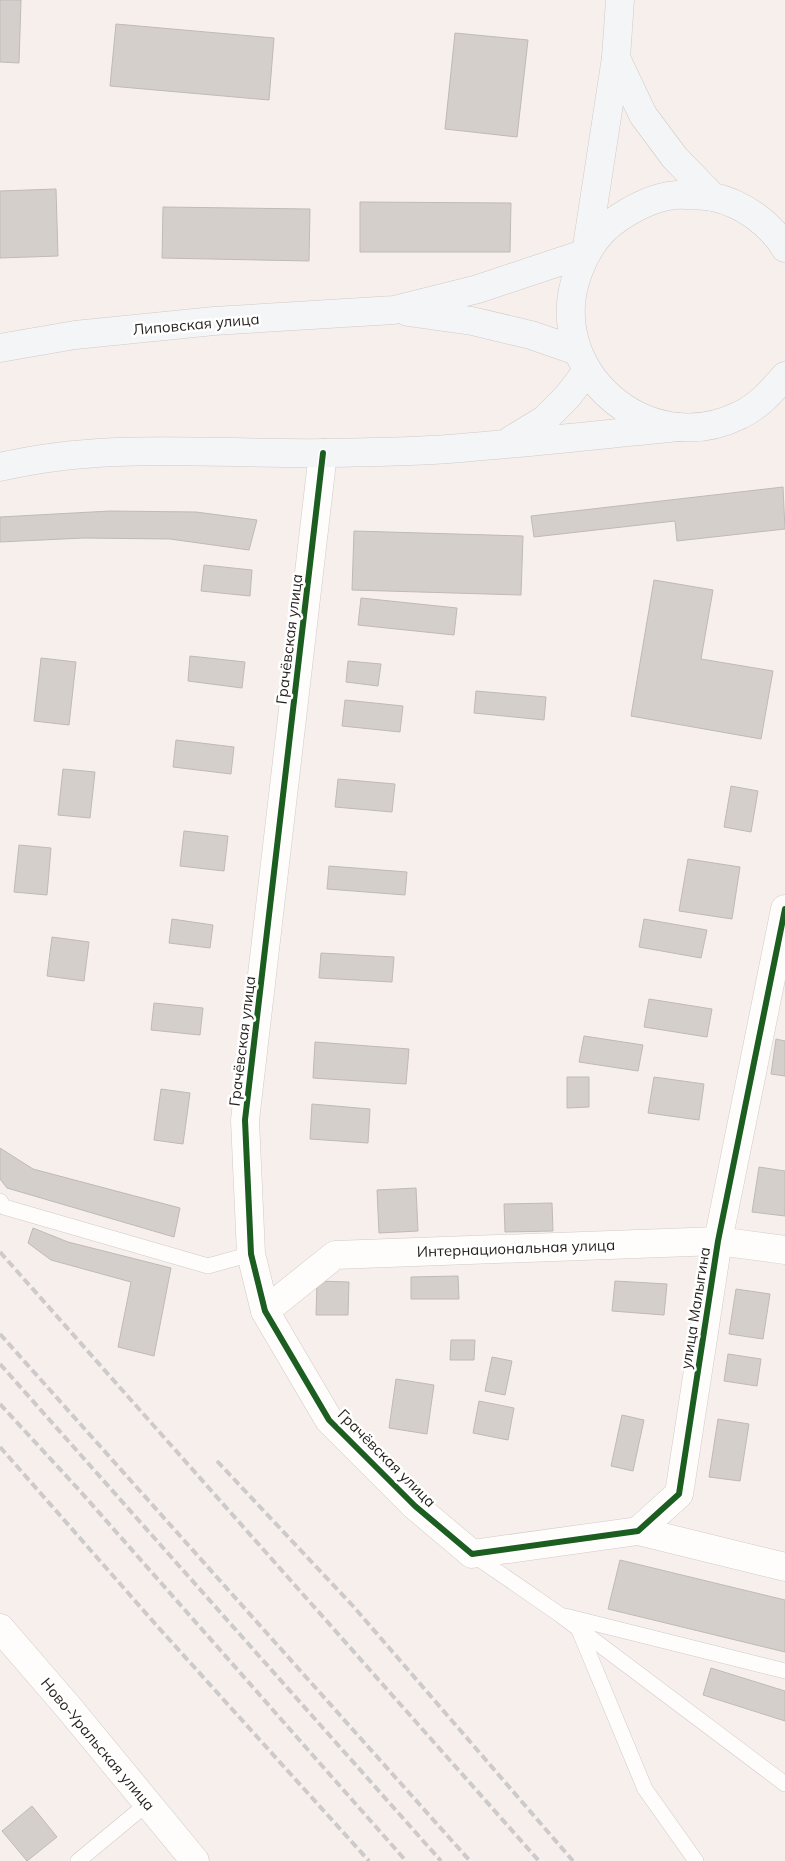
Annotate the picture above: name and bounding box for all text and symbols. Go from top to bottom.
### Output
street label: Липовская улица [132,309,260,339]
street label: Грачёвская улица [272,573,306,705]
street label: Грачёвская улица [225,975,259,1107]
street label: Интернациональная улица [416,1235,616,1261]
street label: улица Малыгина [676,1246,714,1370]
street label: Грачёвская улица [334,1405,440,1511]
street label: Ново-Уральская улица [37,1674,159,1814]

